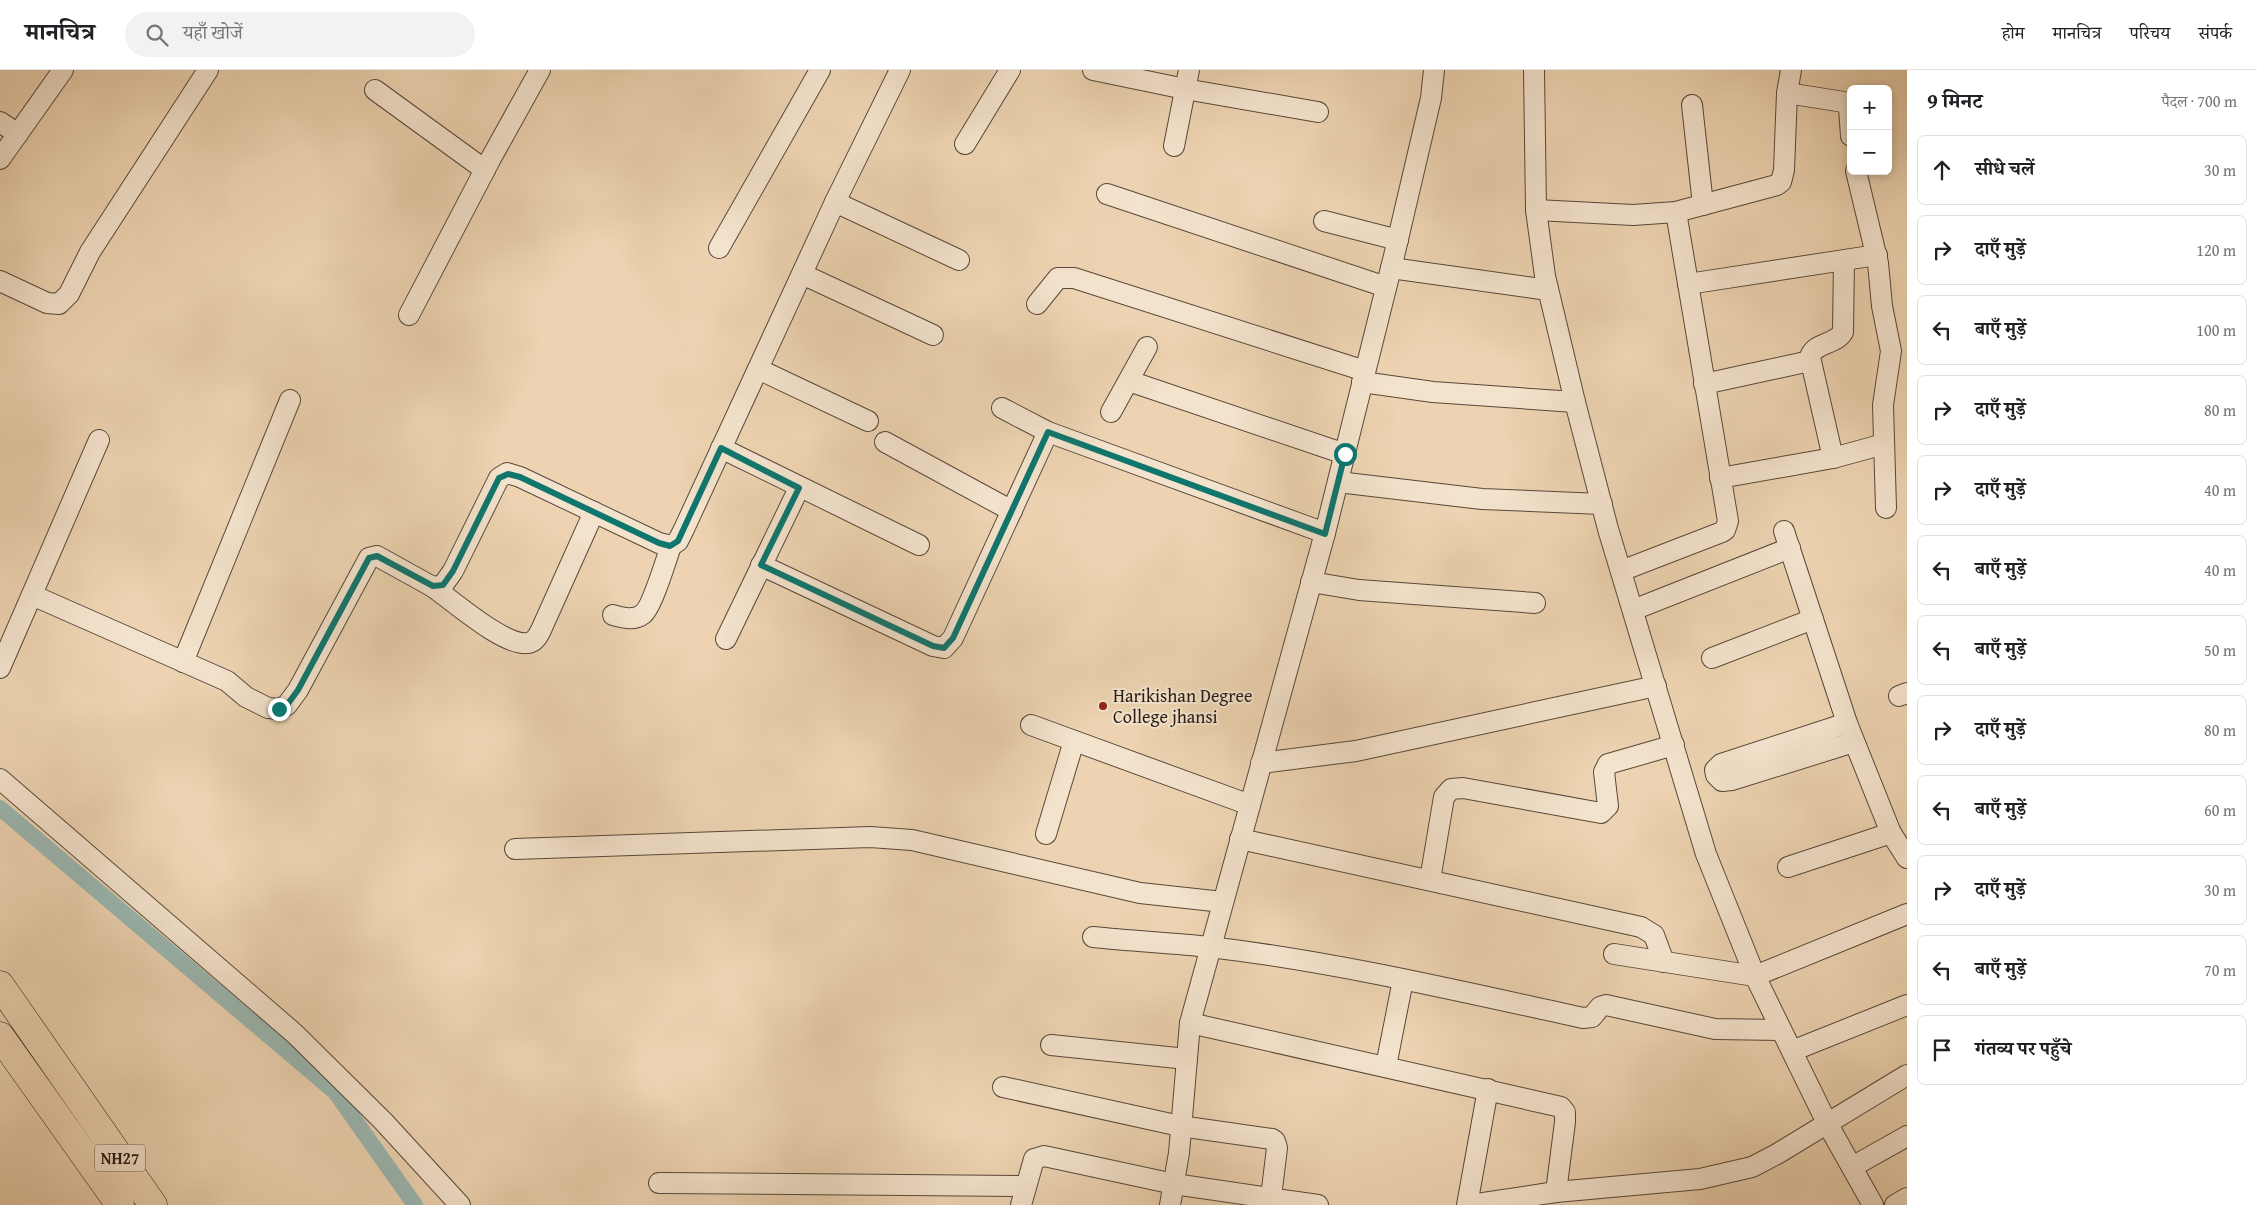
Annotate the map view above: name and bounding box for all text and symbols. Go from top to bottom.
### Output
search box [125,12,475,57]
text: मानचित्र [25,14,95,49]
text: यहाँ खोजें [183,18,243,46]
text: होम [2002,19,2025,46]
text: मानचित्र [2053,19,2101,46]
text: परिचय [2129,19,2170,46]
text: संपर्क [2198,19,2232,46]
icon: search [143,21,171,49]
map controls [1847,85,1892,175]
button: + [1847,85,1892,130]
text: 9 मिनट [1927,85,1982,116]
text: पैदल · 700 m [2161,89,2237,113]
button: − [1847,130,1892,175]
text: सीधे चलें [1975,154,2034,182]
icon: ahead [1928,156,1956,184]
text: 30 m [2204,158,2236,182]
text: दाएँ मुड़ें [1975,234,2026,262]
icon: right [1928,236,1956,264]
text: 120 m [2196,238,2236,262]
text: बाएँ मुड़ें [1975,314,2026,342]
icon: left [1928,316,1956,344]
text: 100 m [2196,318,2236,342]
text: दाएँ मुड़ें [1975,394,2026,422]
icon: right [1928,396,1956,424]
text: 80 m [2204,398,2236,422]
route start [1334,443,1357,466]
text: दाएँ मुड़ें [1975,474,2026,502]
icon: right [1928,476,1956,504]
text: 40 m [2204,478,2236,502]
text: बाएँ मुड़ें [1975,554,2026,582]
icon: left [1928,556,1956,584]
text: 40 m [2204,558,2236,582]
text: बाएँ मुड़ें [1975,634,2026,662]
icon: left [1928,636,1956,664]
text: 50 m [2204,638,2236,662]
place label: Harikishan Degree College jhansi [1113,682,1252,730]
route end [268,698,291,721]
marker: Harikishan Degree College jhansi [1097,700,1109,712]
text: दाएँ मुड़ें [1975,714,2026,742]
icon: right [1928,716,1956,744]
text: 80 m [2204,718,2236,742]
text: बाएँ मुड़ें [1975,794,2026,822]
icon: left [1928,796,1956,824]
text: 60 m [2204,798,2236,822]
text: दाएँ मुड़ें [1975,874,2026,902]
icon: right [1928,876,1956,904]
text: 30 m [2204,878,2236,902]
text: बाएँ मुड़ें [1975,954,2026,982]
icon: left [1928,956,1956,984]
text: 70 m [2204,958,2236,982]
text: गंतव्य पर पहुँचे [1975,1034,2071,1062]
icon: arrive [1928,1036,1956,1064]
road number: NH27 [95,1144,145,1172]

